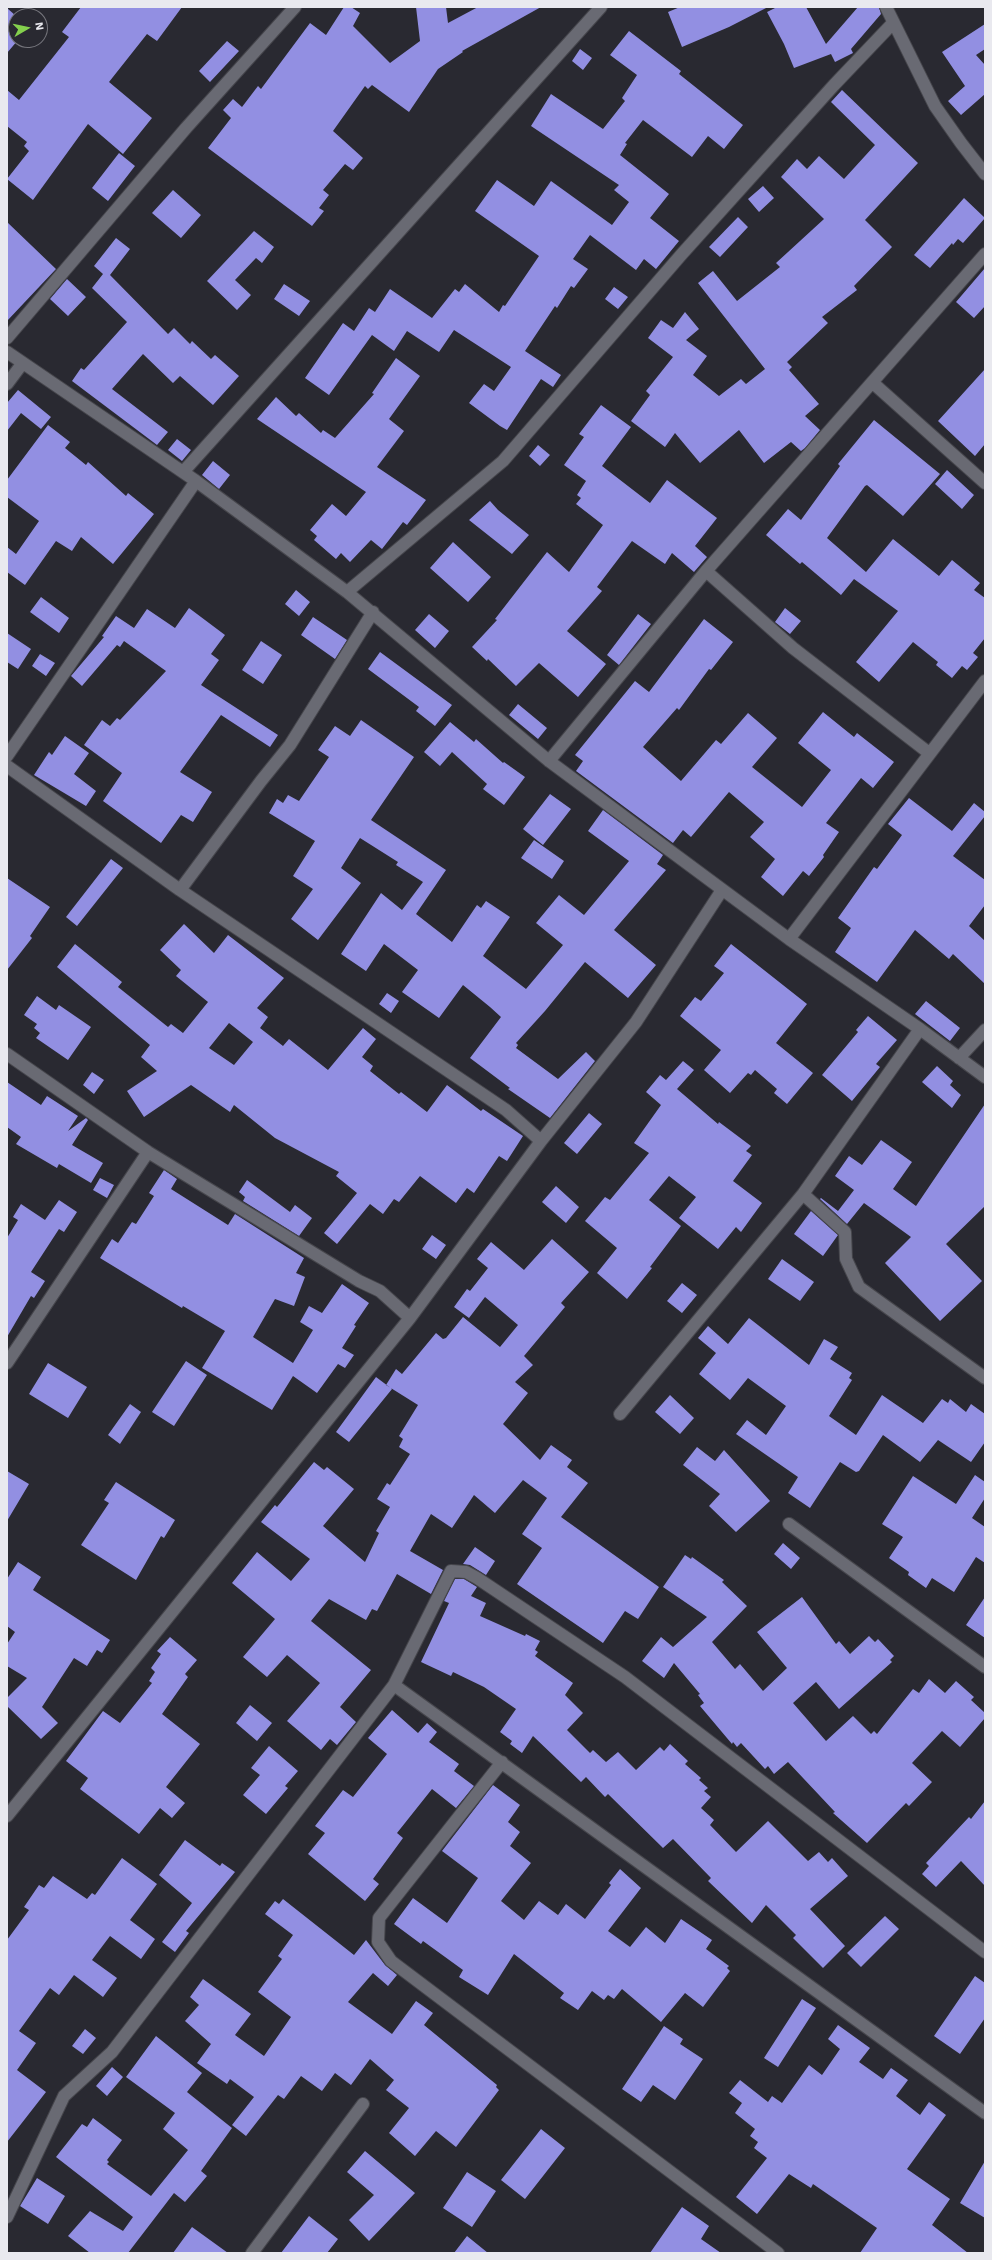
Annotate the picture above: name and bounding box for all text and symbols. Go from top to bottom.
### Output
north arrow [8,8,48,48]
text: N [32,21,46,31]

